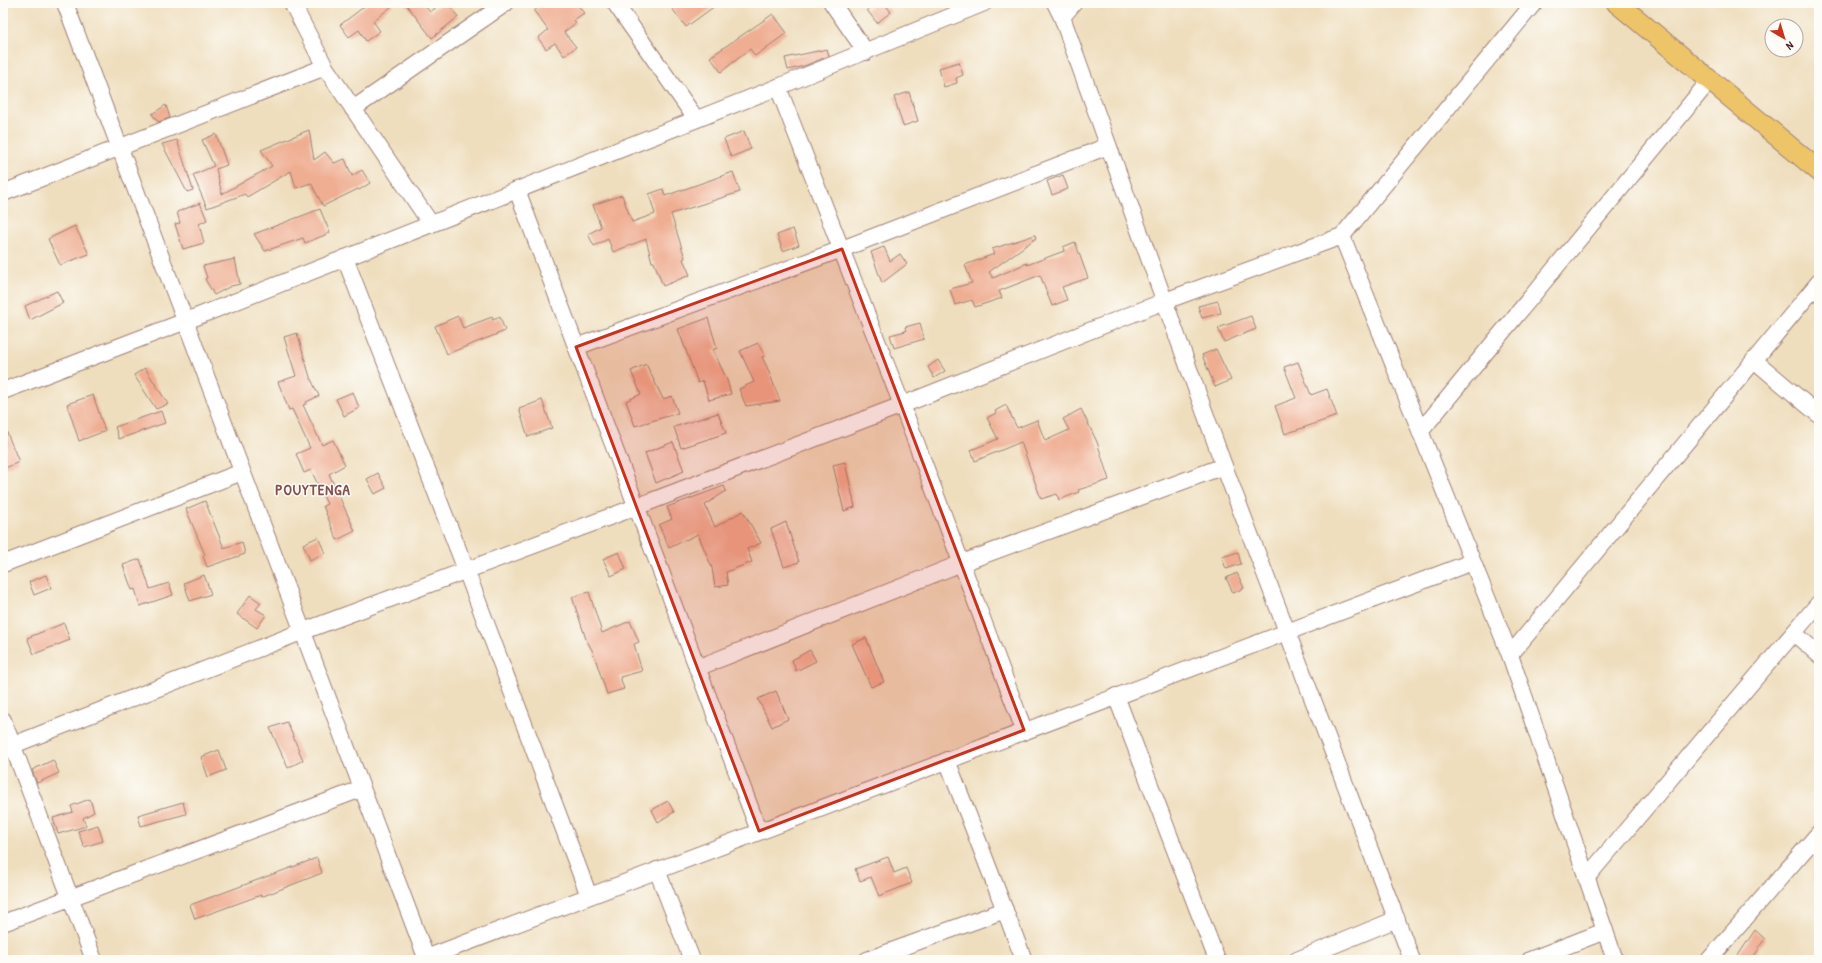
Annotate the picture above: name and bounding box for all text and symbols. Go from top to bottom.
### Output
north arrow [1764,18,1804,58]
text: N [1783,39,1797,53]
district label: POUYTENGA [275,479,351,500]

